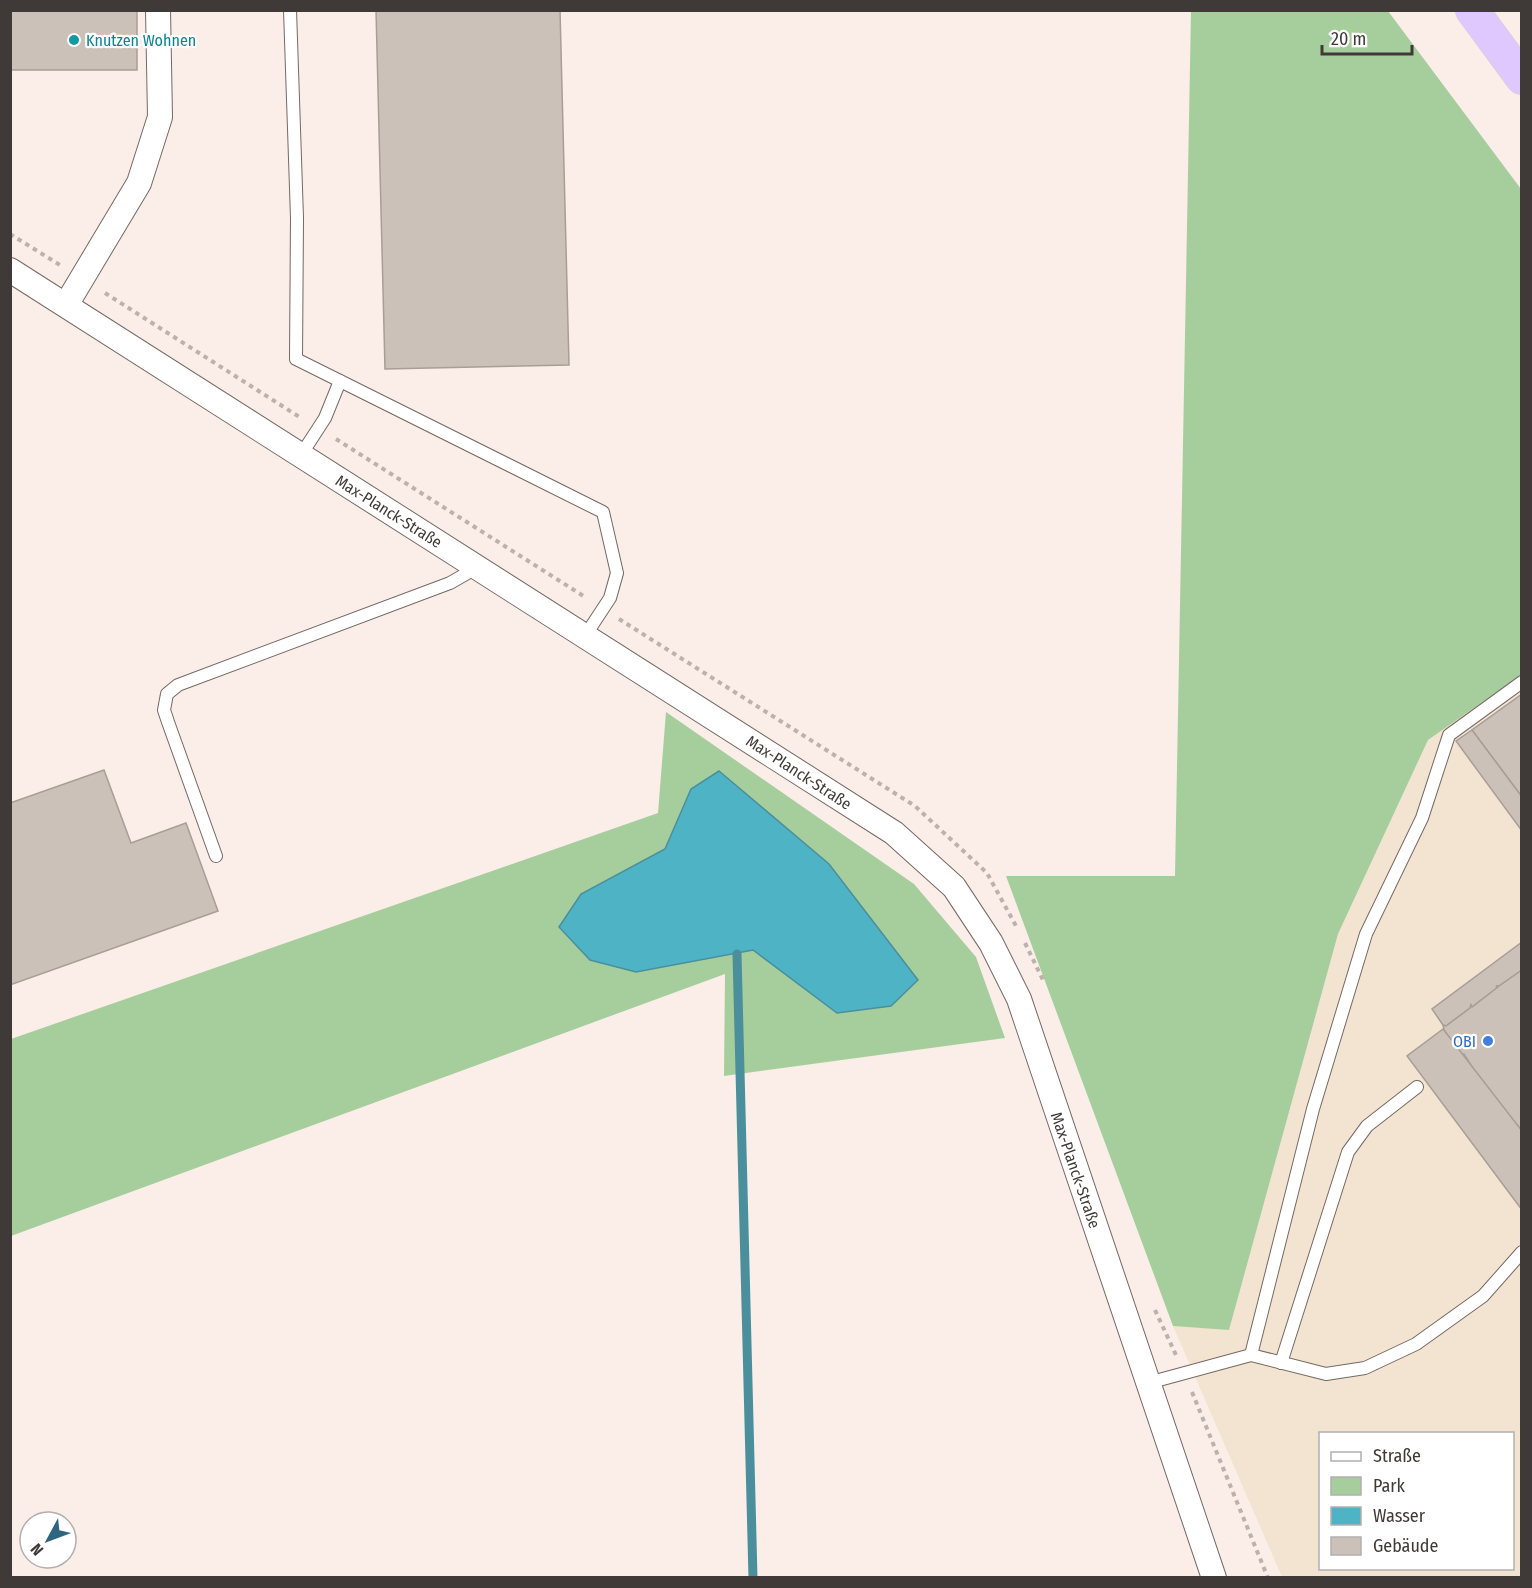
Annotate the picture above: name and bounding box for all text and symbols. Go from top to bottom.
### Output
scale bar [1322,18,1412,56]
text: 20 m [1331,28,1366,50]
place label: Knutzen Wohnen [86,31,196,50]
marker: Knutzen Wohnen [67,33,81,47]
street label: Max-Planck-Straße [332,471,445,552]
street label: Max-Planck-Straße [742,731,855,814]
place label: OBI [1453,1032,1476,1051]
marker: OBI [1481,1034,1495,1048]
street label: Max-Planck-Straße [1047,1110,1104,1231]
legend [1319,1432,1514,1570]
text: Straße [1373,1445,1421,1467]
text: Park [1373,1475,1406,1497]
text: Wasser [1373,1505,1426,1527]
north arrow [18,1510,78,1570]
text: Gebäude [1373,1535,1439,1557]
text: N [27,1540,47,1559]

